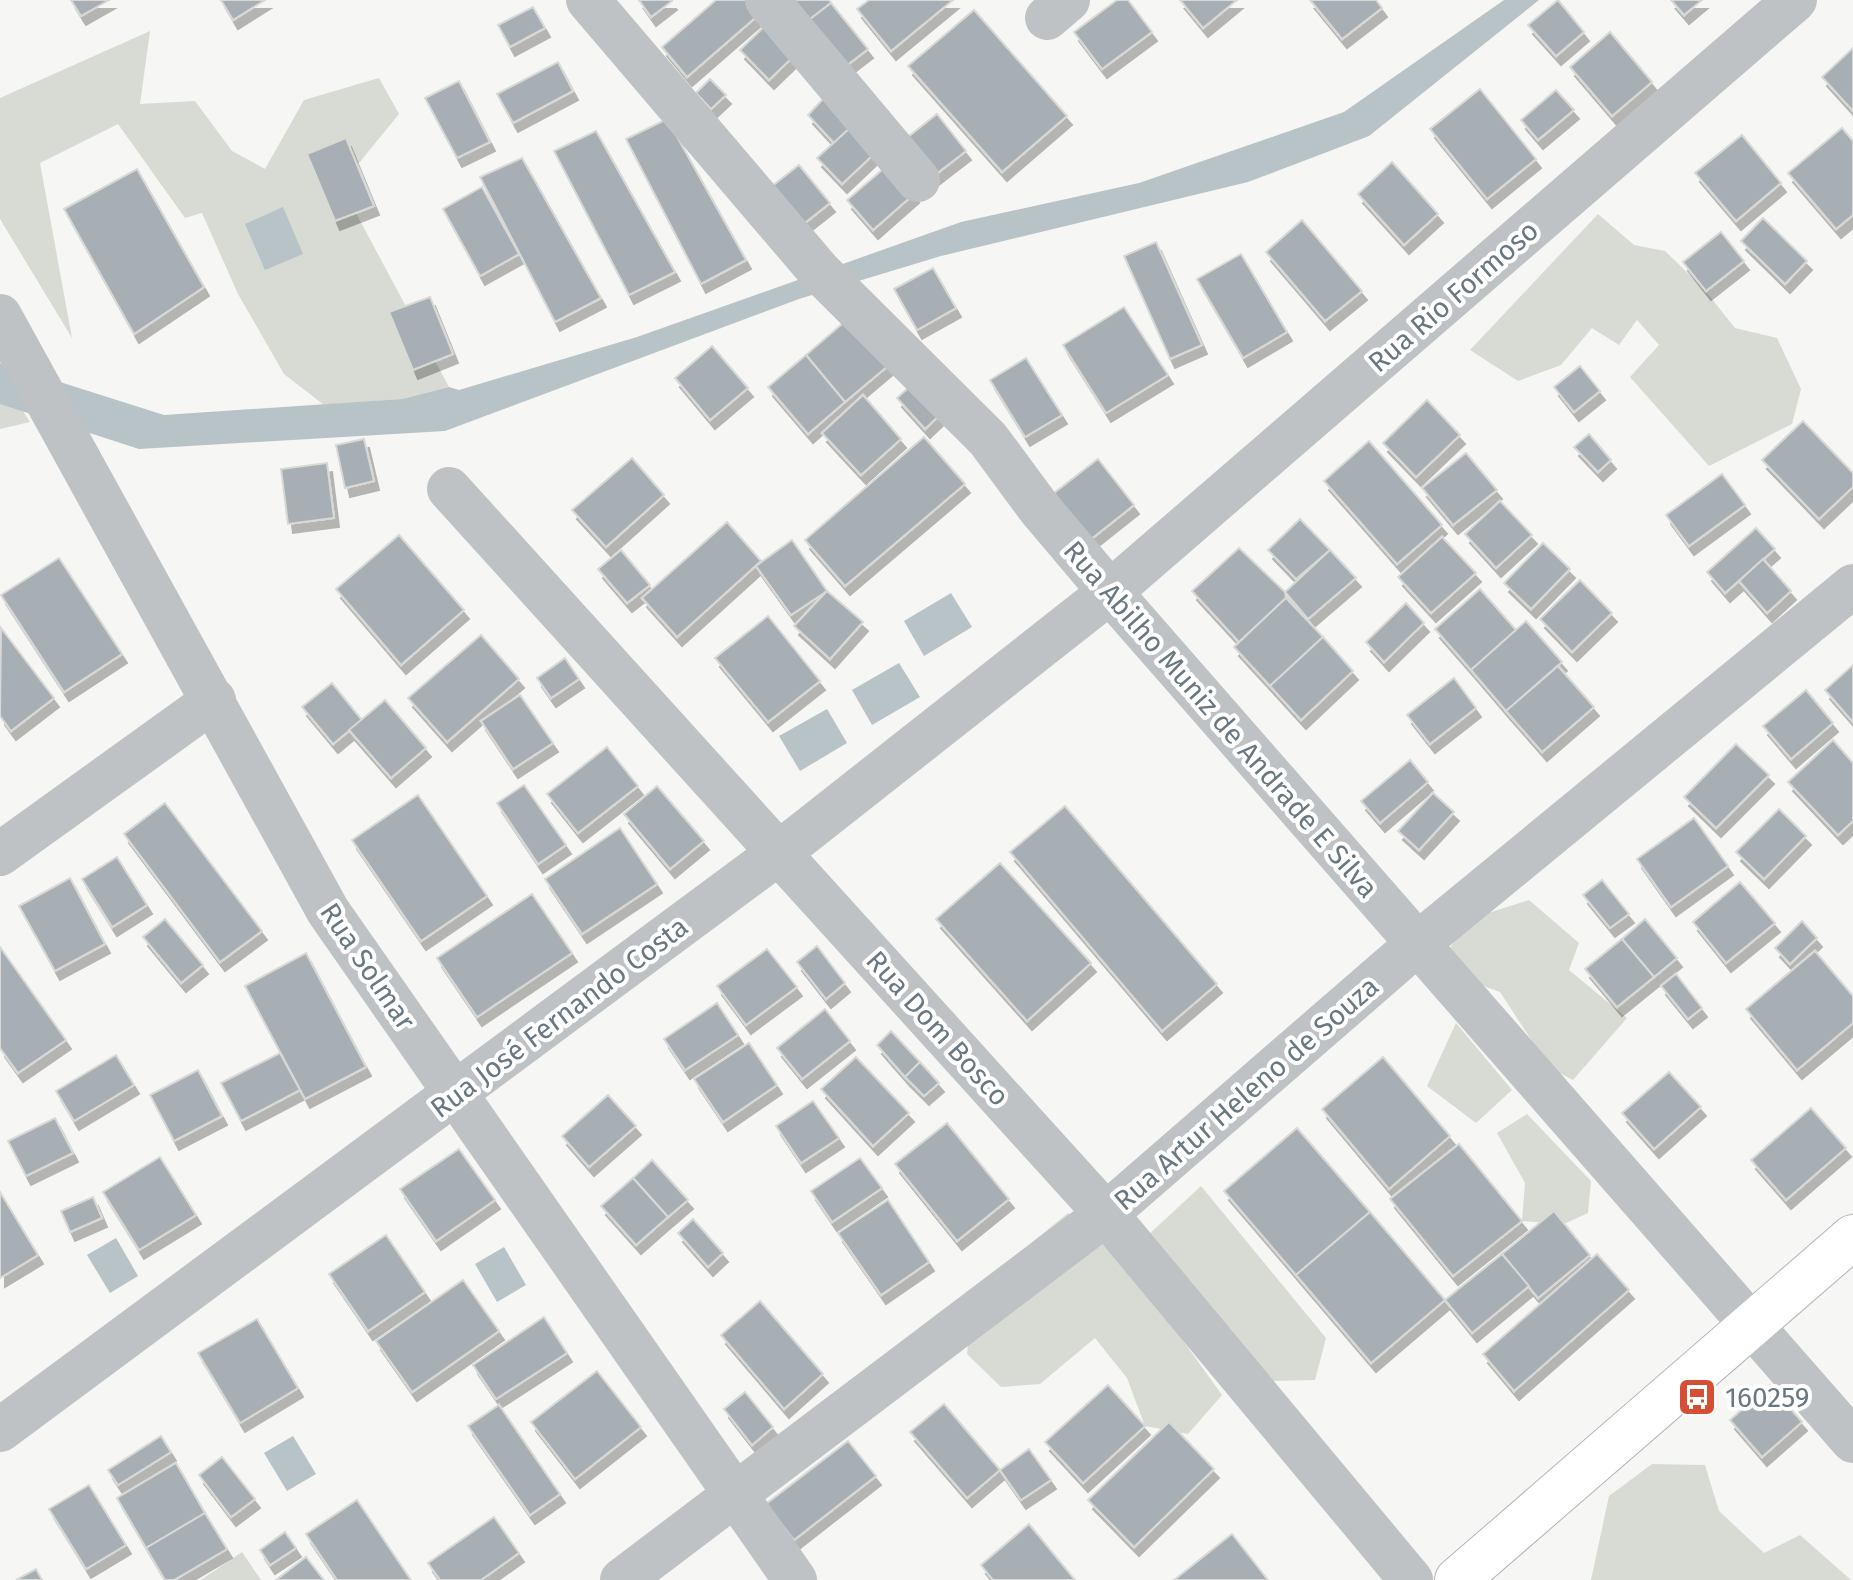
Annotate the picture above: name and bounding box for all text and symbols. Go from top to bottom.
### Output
street label: Rua Rio Formoso [1362,214,1545,379]
street label: Rua Abilho Muniz de Andrade E Silva [1057,534,1385,905]
street label: Rua Solmar [313,897,422,1036]
street label: Rua José Fernando Costa [424,910,694,1125]
street label: Rua Dom Bosco [859,944,1016,1113]
street label: Rua Artur Heleno de Souza [1107,970,1385,1217]
bus stop icon: 160259 [1676,1376,1718,1418]
place label: 160259 [1725,1381,1810,1414]

